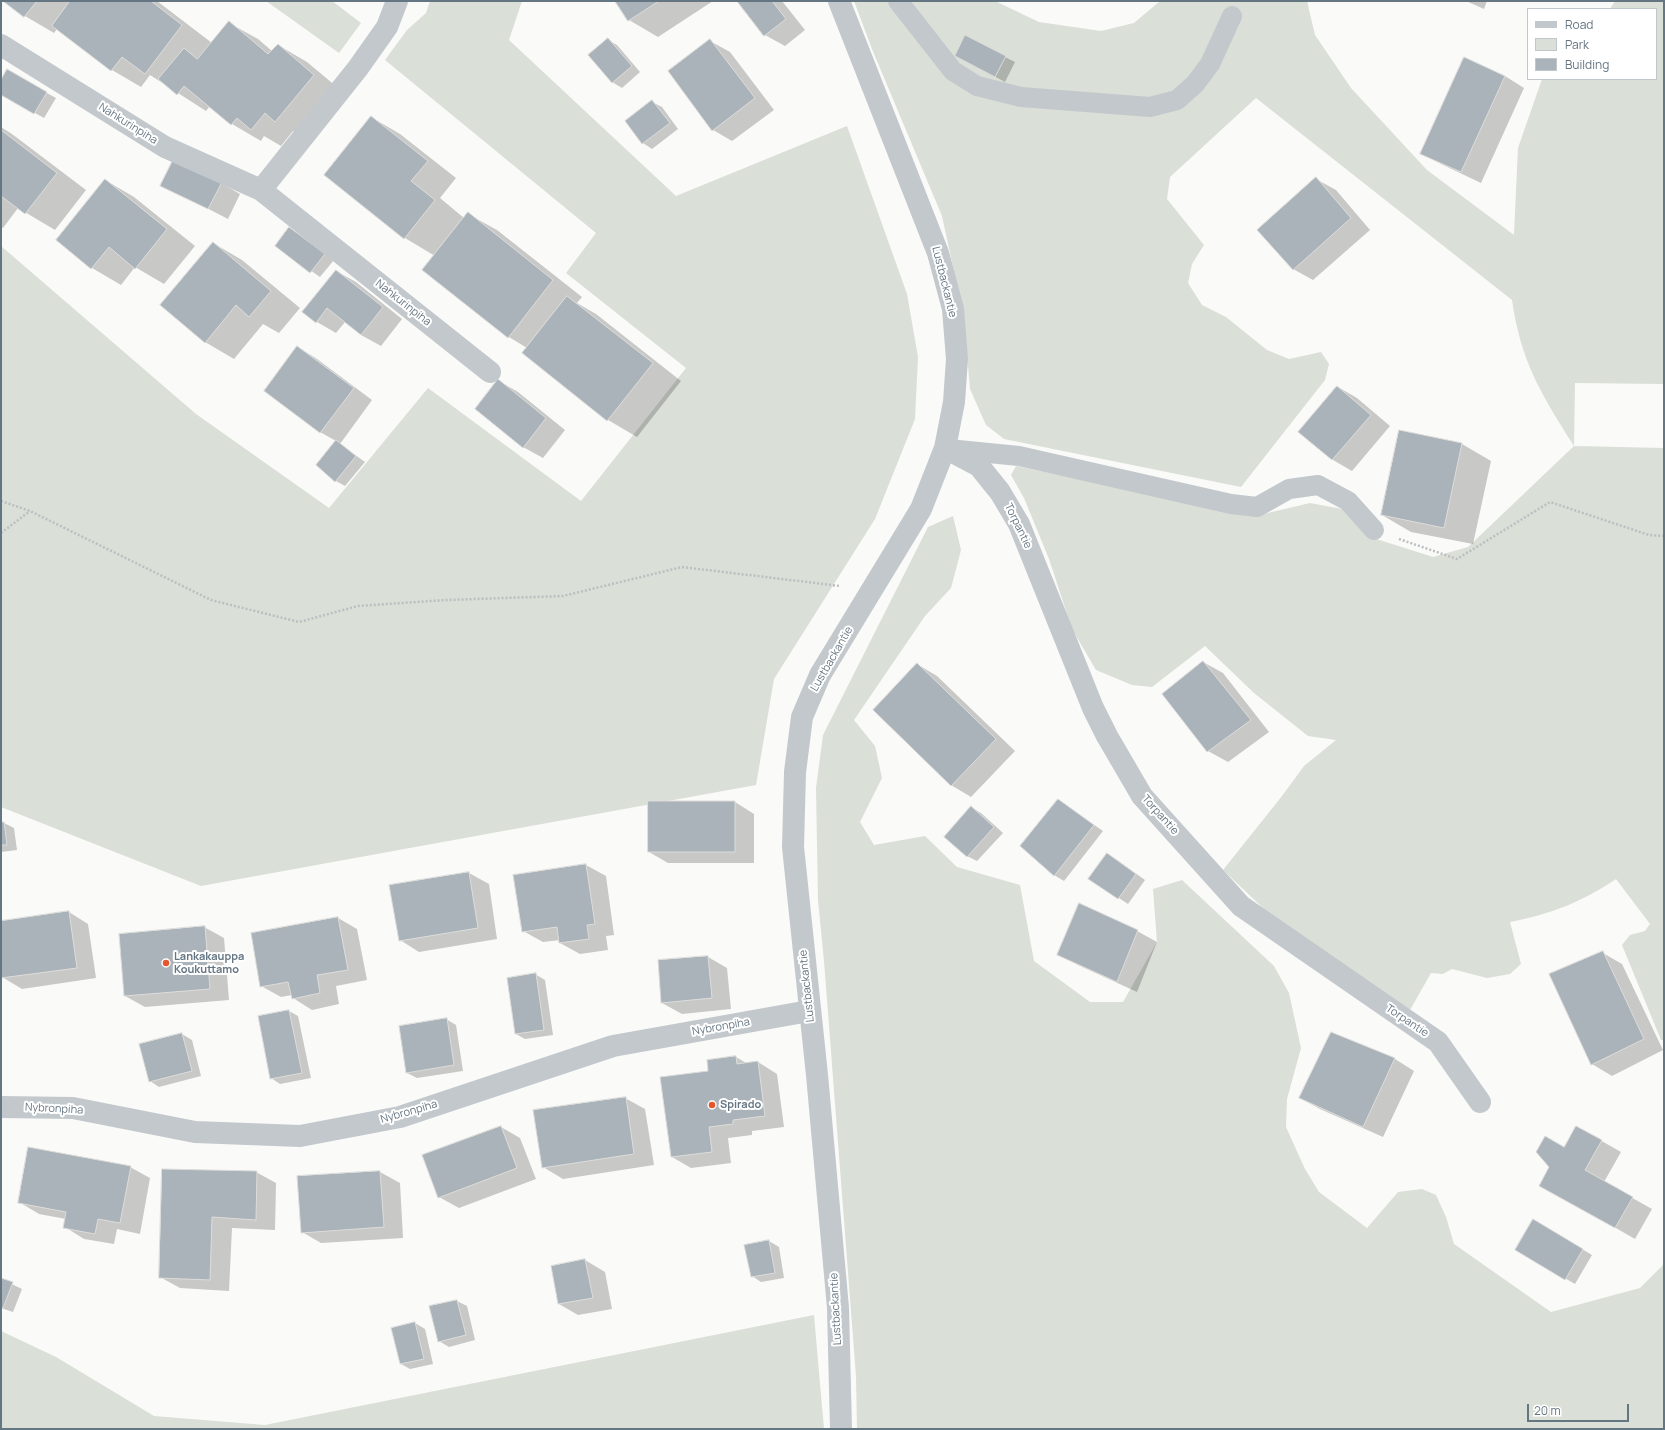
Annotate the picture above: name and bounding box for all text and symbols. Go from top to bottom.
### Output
legend [1527,8,1657,80]
text: Road [1565,16,1593,33]
text: Park [1565,36,1589,53]
text: Building [1565,56,1609,73]
street label: Nahkurinpiha [96,101,160,147]
street label: Lustbackantie [929,245,959,319]
street label: Nahkurinpiha [373,277,433,329]
street label: Torpantie [1001,501,1035,551]
street label: Lustbackantie [808,624,856,694]
street label: Torpantie [1139,792,1181,838]
street label: Lustbackantie [797,949,817,1023]
place label: Lankakauppa Koukuttamo [174,950,244,976]
marker: Lankakauppa Koukuttamo [161,958,171,968]
street label: Torpantie [1383,1002,1431,1040]
street label: Nybronpiha [691,1015,751,1039]
street label: Nybronpiha [379,1098,439,1126]
place label: Spirado [720,1098,761,1112]
marker: Spirado [707,1100,717,1110]
street label: Nybronpiha [24,1101,84,1117]
street label: Lustbackantie [828,1272,844,1346]
scale bar [1529,1396,1631,1422]
text: 20 m [1534,1402,1561,1419]

